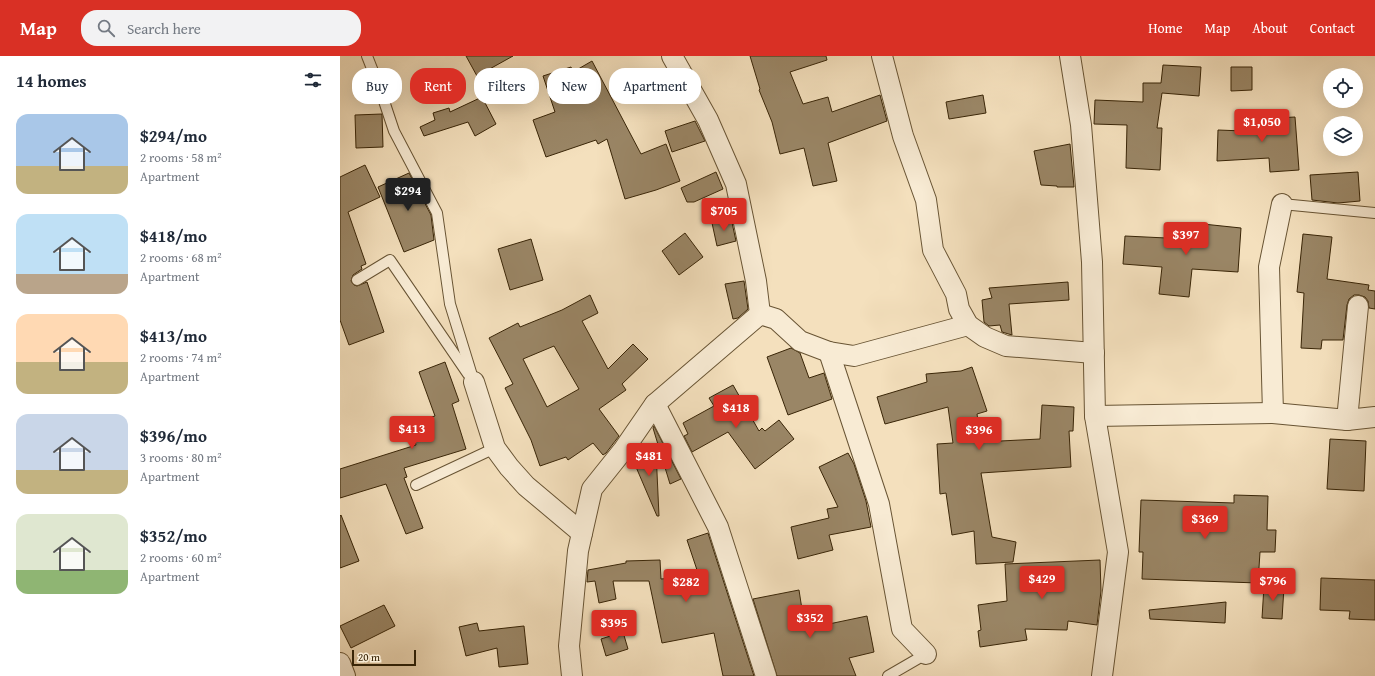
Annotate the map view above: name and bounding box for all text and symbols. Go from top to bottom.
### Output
search box [81,10,361,46]
text: Map [20,14,57,42]
icon: search [95,17,117,39]
text: Search here [127,18,201,39]
text: Home [1148,18,1183,38]
text: Map [1205,18,1230,38]
text: About [1252,18,1288,38]
text: Contact [1310,18,1355,38]
text: 14 homes [16,68,87,93]
chip: Buy [352,68,402,104]
chip: Rent [410,68,466,104]
chip: Filters [474,68,539,104]
chip: New [547,68,601,104]
chip: Apartment [609,68,701,104]
map controls [1323,68,1363,156]
button: locate [1323,68,1363,108]
icon: filters [302,69,324,91]
pin: $1,050 [1229,109,1295,143]
text: $1,050 [1243,112,1281,131]
button: layers [1323,116,1363,156]
text: $294/mo [140,123,207,148]
icon: home [48,130,96,178]
text: 2 rooms · 58 m² [140,148,222,167]
text: Apartment [140,167,200,186]
pin: $294 [384,178,432,212]
text: $294 [395,181,421,200]
pin: $705 [700,198,748,232]
text: $705 [711,201,737,220]
pin: $397 [1162,222,1210,256]
text: $418/mo [140,223,207,248]
text: $397 [1173,225,1199,244]
icon: home [48,230,96,278]
text: 2 rooms · 68 m² [140,248,222,267]
text: Apartment [140,267,200,286]
text: $413/mo [140,323,207,348]
icon: home [48,330,96,378]
text: 2 rooms · 74 m² [140,348,222,367]
text: Apartment [140,367,200,386]
pin: $418 [712,395,760,429]
text: $418 [723,398,749,417]
pin: $413 [388,416,436,450]
pin: $396 [955,417,1003,451]
text: $413 [399,419,425,438]
text: $396 [966,420,992,439]
text: $396/mo [140,423,207,448]
icon: home [48,430,96,478]
pin: $481 [625,443,673,477]
text: $481 [636,446,662,465]
text: 3 rooms · 80 m² [140,448,222,467]
text: Apartment [140,467,200,486]
pin: $369 [1181,506,1229,540]
text: $369 [1192,509,1218,528]
text: $352/mo [140,523,207,548]
icon: home [48,530,96,578]
text: 2 rooms · 60 m² [140,548,222,567]
pin: $429 [1018,566,1066,600]
text: Apartment [140,567,200,586]
pin: $796 [1249,568,1297,602]
pin: $282 [662,569,710,603]
text: $429 [1029,569,1055,588]
text: $796 [1260,571,1286,590]
text: $282 [673,572,699,591]
pin: $352 [786,605,834,639]
text: $352 [797,608,823,627]
pin: $395 [590,610,638,644]
text: $395 [601,613,627,632]
scale bar [352,648,416,667]
text: 20 m [358,649,380,665]

